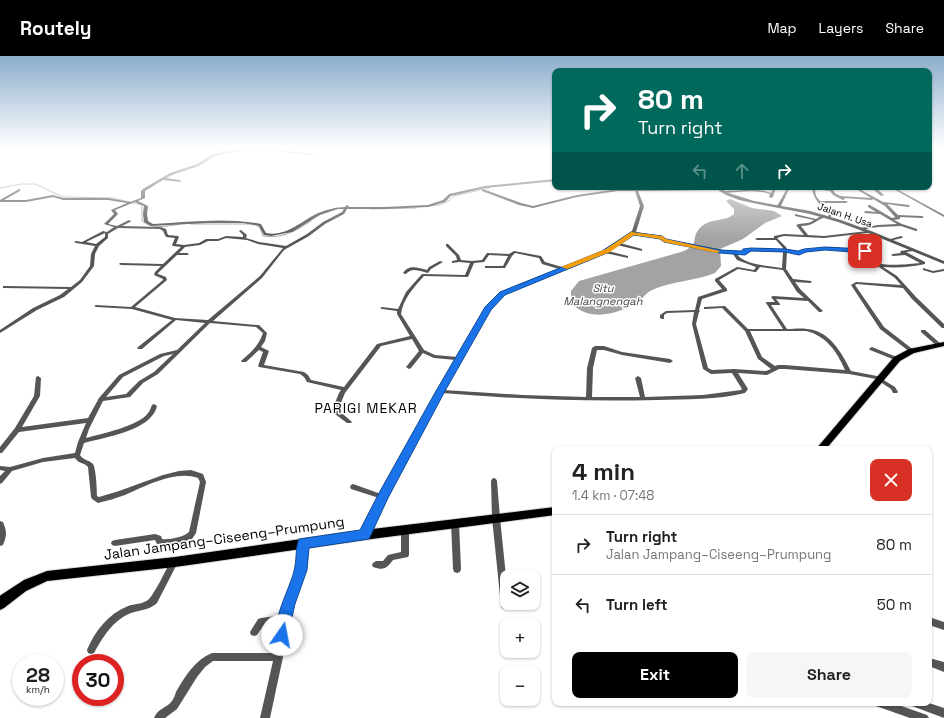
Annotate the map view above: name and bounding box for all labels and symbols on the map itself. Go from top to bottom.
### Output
street label: Jalan H. Usa [816,200,874,231]
pin [848,234,882,268]
water label: Situ Malangnengah [564,281,643,308]
district label: PARIGI MEKAR [314,399,418,417]
street label: Jalan Jampang–Ciseeng–Prumpung [103,512,345,564]
position arrow [261,614,303,656]
speed limit sign: 30 [72,654,124,706]

